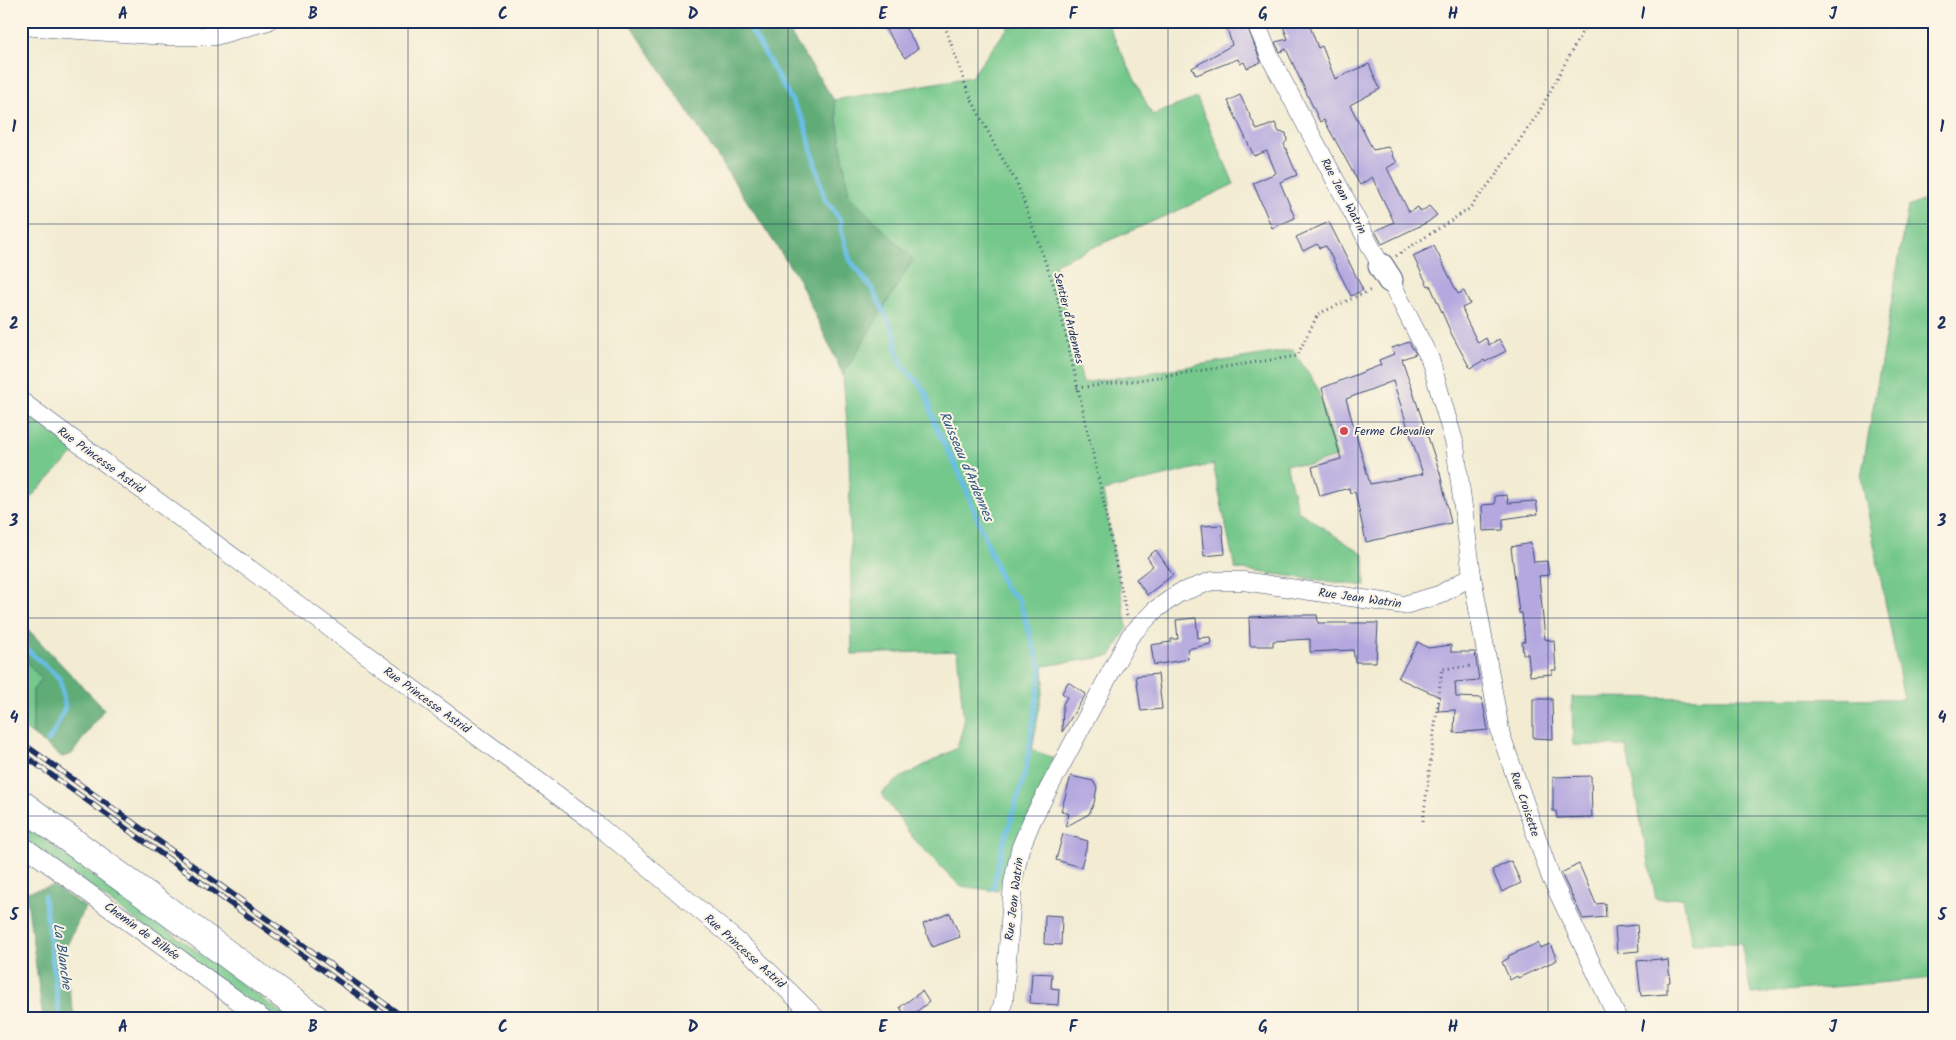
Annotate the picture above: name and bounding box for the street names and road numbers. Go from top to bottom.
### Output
street label: Rue Jean Watrin [1316,155,1372,238]
street label: Sentier d'Ardennes [1048,270,1089,366]
street label: Rue Princesse Astrid [53,422,149,499]
street label: Rue Jean Watrin [1317,583,1403,614]
street label: Rue Princesse Astrid [379,662,475,739]
street label: Rue Croisette [1505,769,1545,840]
street label: Rue Jean Watrin [1000,856,1029,942]
street label: Chemin de Bilhée [100,897,184,966]
street label: Rue Princesse Astrid [700,910,790,994]

